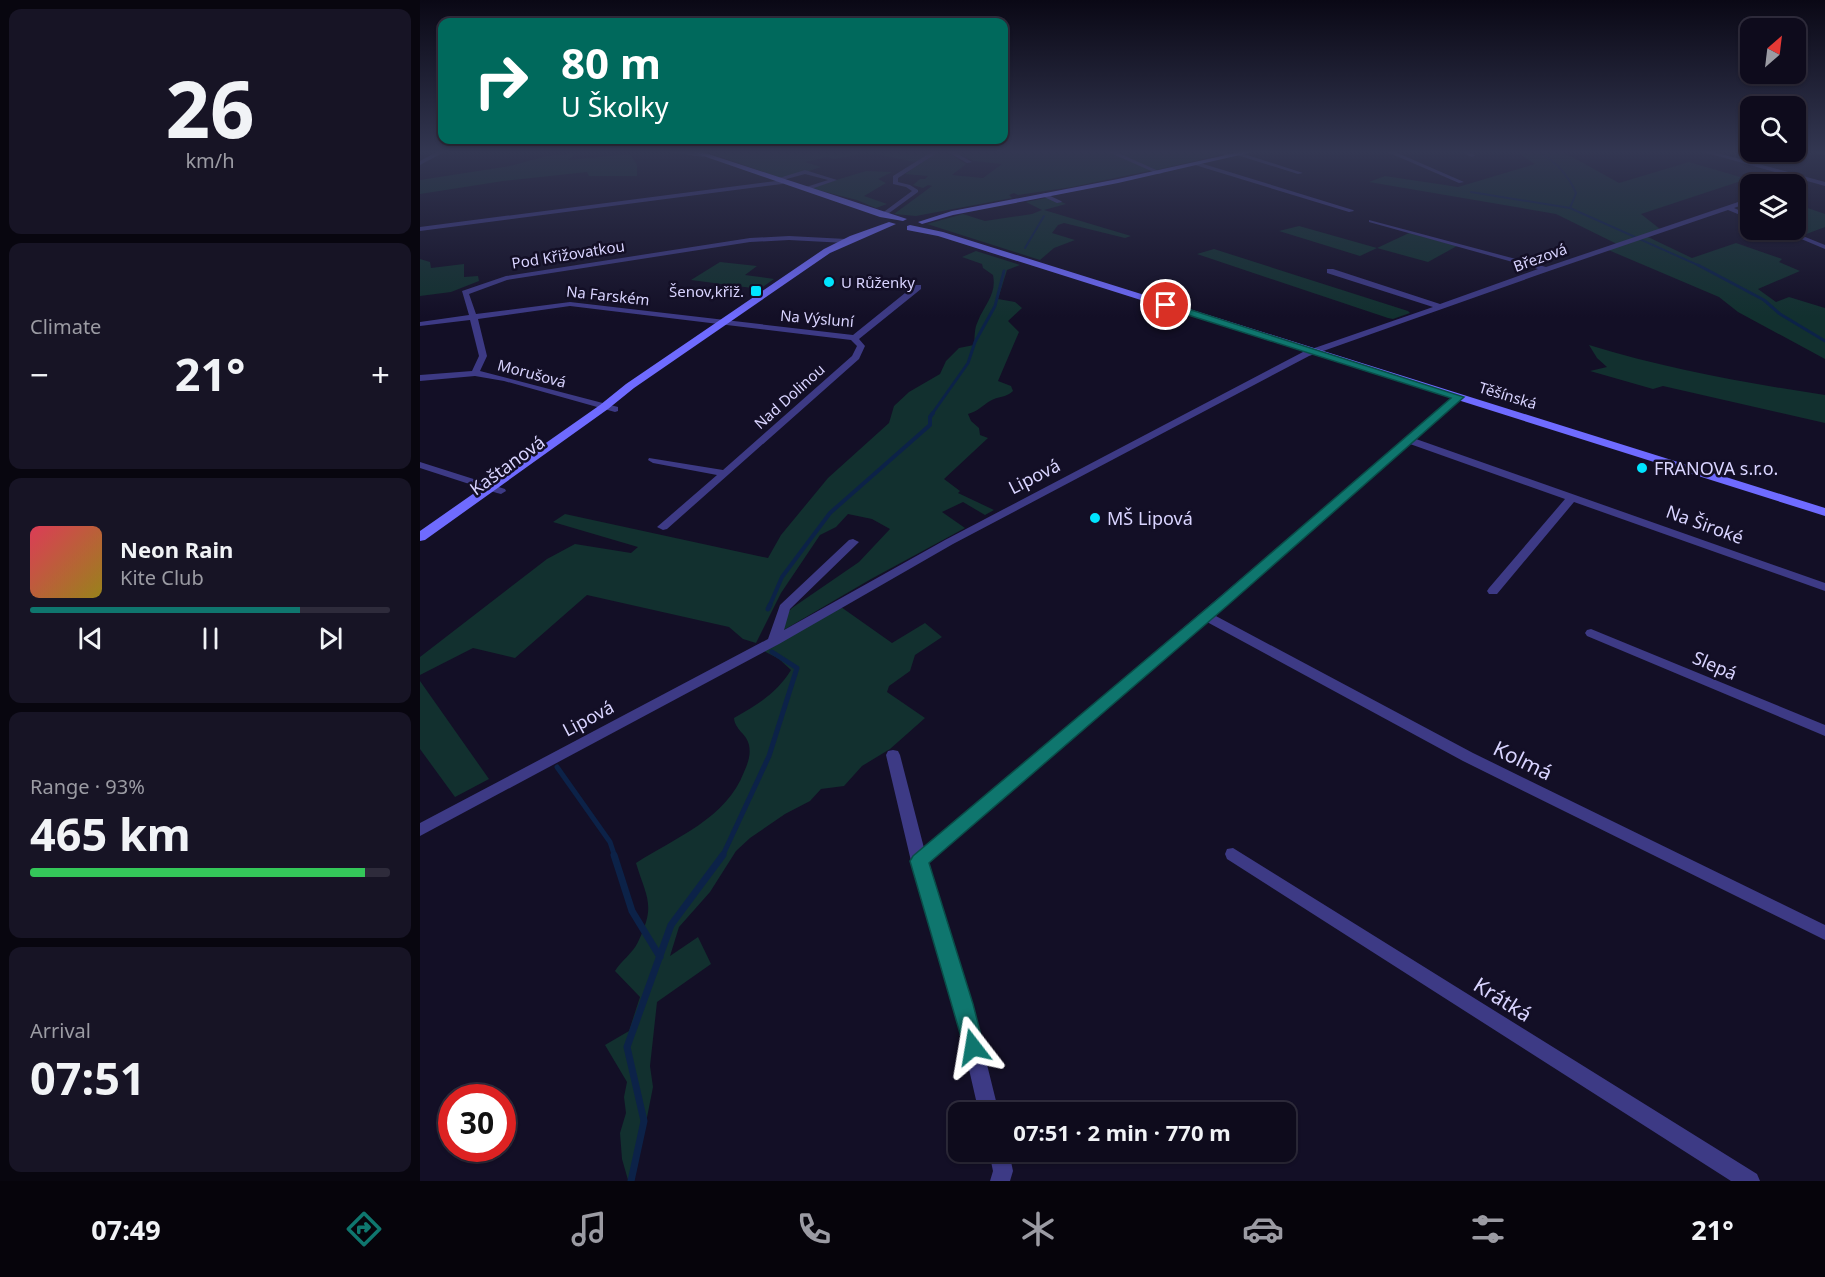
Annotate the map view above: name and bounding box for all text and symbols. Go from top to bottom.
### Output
north arrow [1740,18,1806,84]
map controls [1740,18,1806,240]
text: 80 m [561,34,661,91]
icon: right [462,42,540,120]
text: 26 [165,55,255,161]
text: U Školky [561,88,669,125]
button: search [1740,96,1806,162]
text: km/h [185,147,235,174]
button: layers [1740,174,1806,240]
street label: Pod Křižovatkou [510,235,626,273]
street label: Březová [1510,238,1570,276]
place label: U Růženky [841,272,915,292]
marker: U Růženky [822,275,836,289]
pin [1140,279,1191,330]
street label: Na Farském [565,281,651,309]
place label: Šenov,křiž. [669,281,744,301]
marker: Šenov,křiž. [749,284,763,298]
icon: arrive [1149,288,1182,321]
street label: Na Výsluní [779,305,856,331]
text: Climate [30,313,101,340]
text: 21° [175,343,245,404]
text: − [30,352,49,397]
text: + [371,352,390,397]
street label: Morušová [496,354,568,392]
street label: Nad Dolinou [749,359,829,433]
street label: Těšínská [1477,377,1539,413]
street label: Kaštanová [465,430,549,500]
street label: Lipová [1004,453,1064,499]
place label: FRANOVA s.r.o. [1654,456,1778,480]
marker: FRANOVA s.r.o. [1635,461,1649,475]
street label: Na Široké [1663,499,1747,549]
place label: MŠ Lipová [1107,506,1193,530]
marker: MŠ Lipová [1088,511,1102,525]
text: Neon Rain [120,534,233,564]
text: Kite Club [120,564,204,591]
icon: previous [74,622,107,655]
icon: pause [194,622,227,655]
icon: next [314,622,347,655]
street label: Slepá [1689,645,1741,685]
street label: Lipová [558,695,618,741]
street label: Kolmá [1489,734,1557,786]
text: Range · 93% [30,773,145,800]
text: 465 km [30,803,191,864]
street label: Krátká [1469,970,1537,1028]
position arrow [941,1015,1005,1079]
text: Arrival [30,1017,91,1044]
text: 07:51 [30,1047,146,1108]
speed limit sign: 30 [438,1084,516,1162]
text: 07:51 · 2 min · 770 m [1013,1117,1231,1147]
icon: directions [343,1208,385,1250]
icon: music [568,1208,610,1250]
icon: phone [793,1208,835,1250]
icon: climate [1017,1208,1059,1250]
icon: car [1242,1208,1284,1250]
icon: filters [1467,1208,1509,1250]
text: 07:49 [91,1211,161,1248]
text: 21° [1691,1211,1734,1248]

